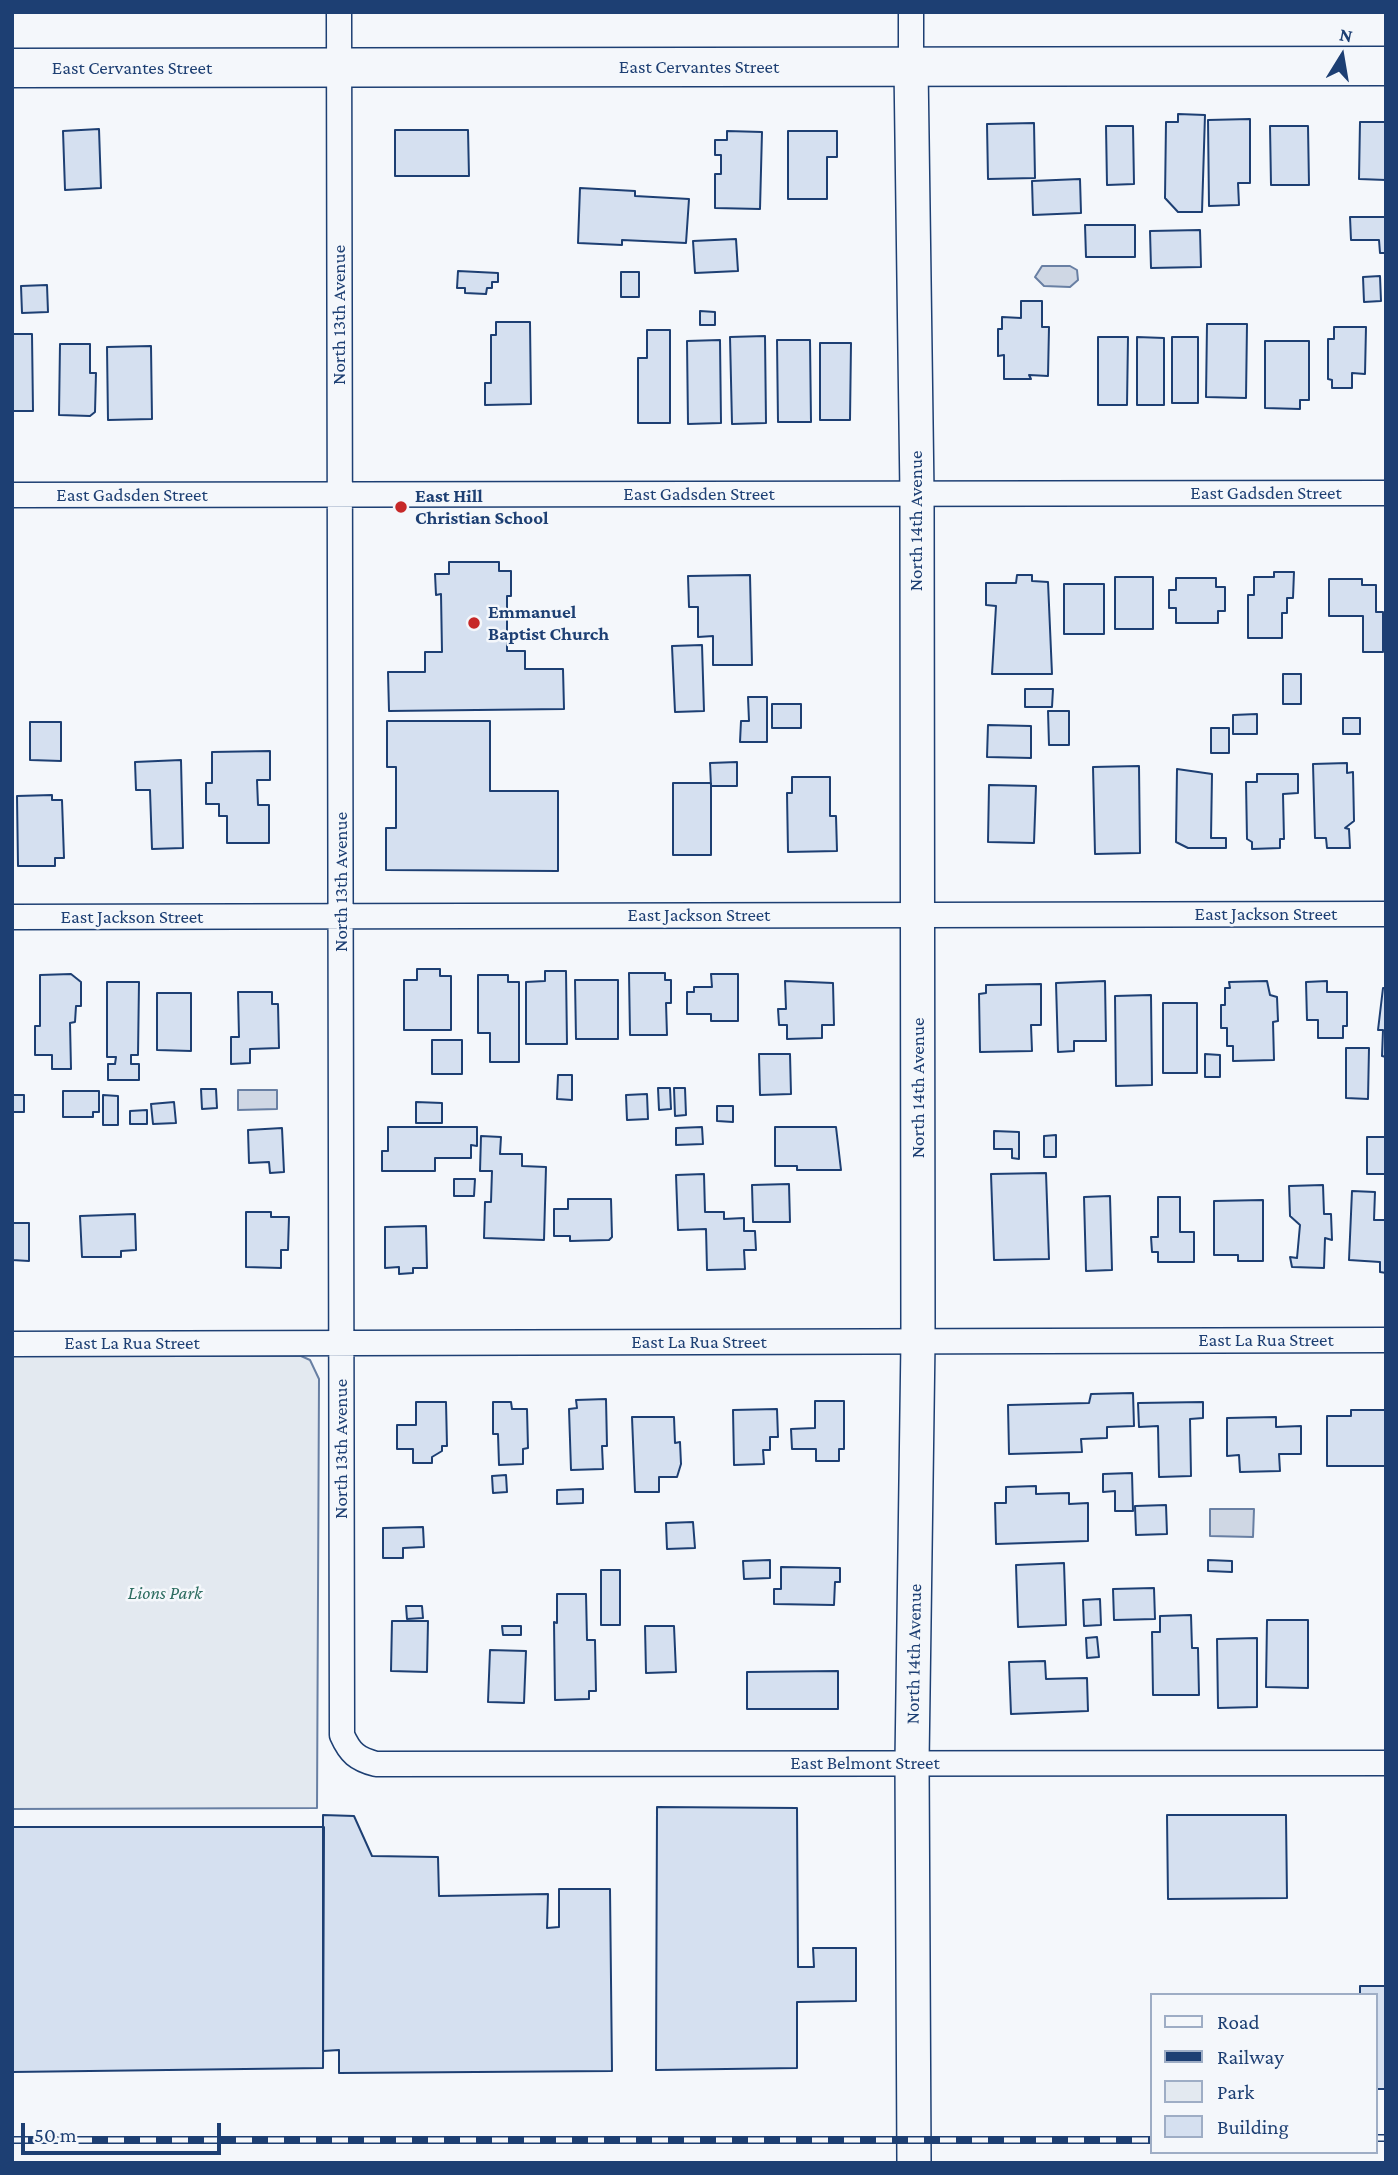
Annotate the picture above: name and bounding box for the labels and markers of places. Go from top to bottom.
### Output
place label: East Hill Christian School [415,485,549,529]
marker: East Hill Christian School [393,499,409,515]
place label: Emmanuel Baptist Church [488,601,609,645]
marker: Emmanuel Baptist Church [466,615,482,631]

